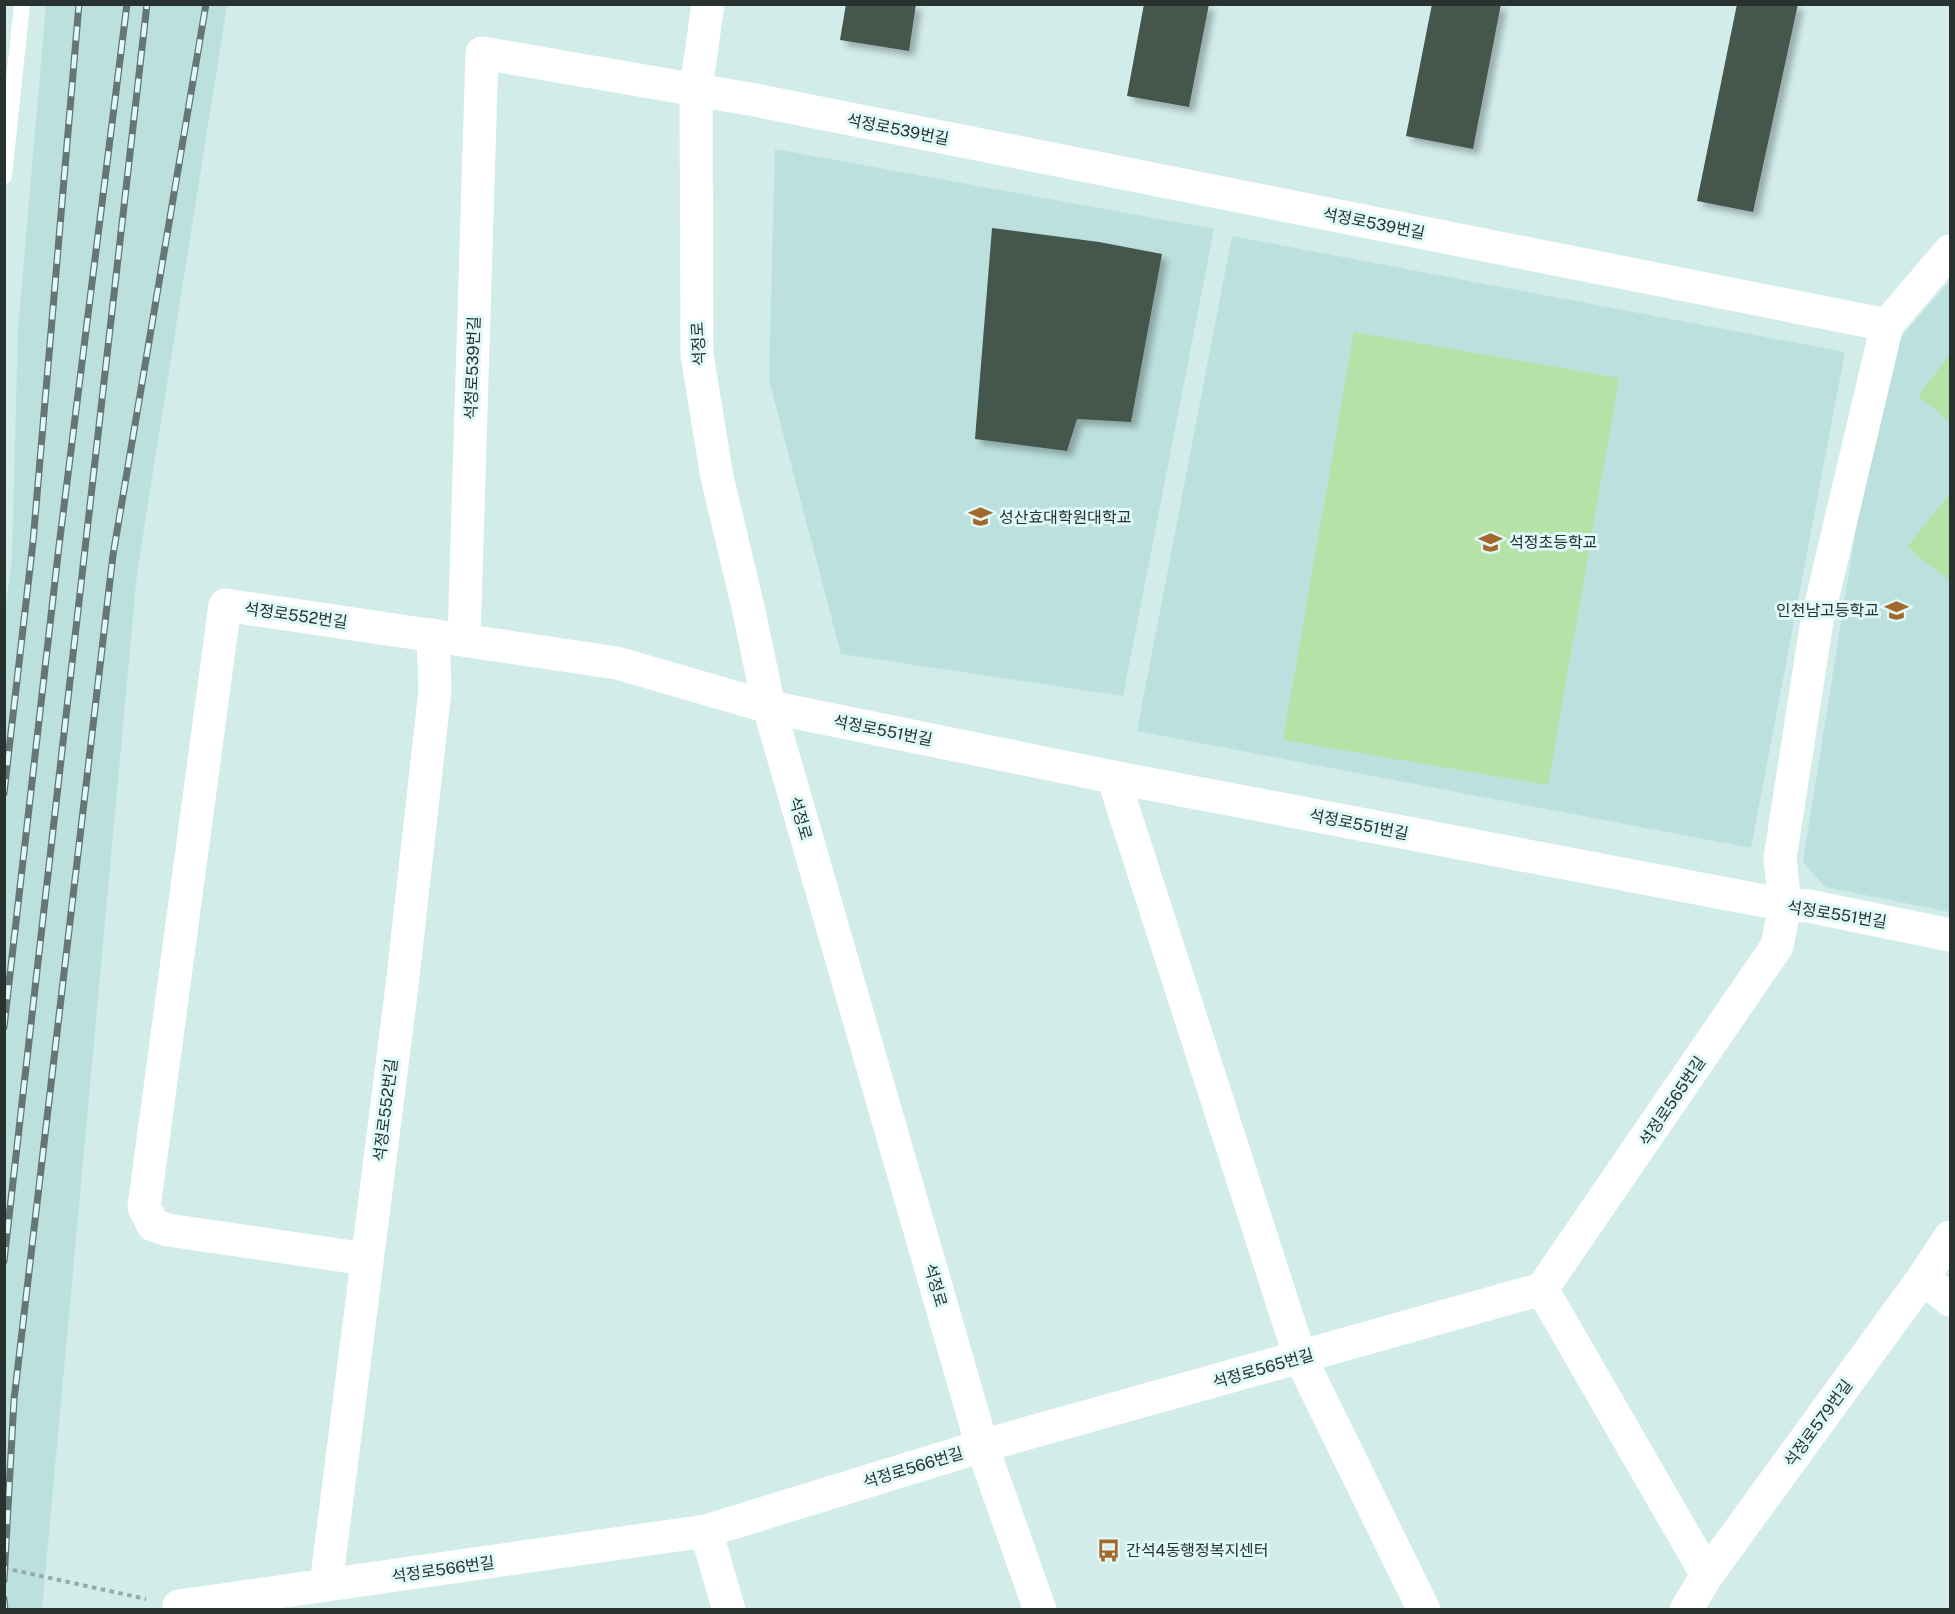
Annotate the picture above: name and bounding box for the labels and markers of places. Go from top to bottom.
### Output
school or university icon: 성산효대학원대학교 [968,504,994,530]
place label: 성산효대학원대학교 [999,508,1131,527]
school or university icon: 석정초등학교 [1478,529,1504,555]
place label: 석정초등학교 [1509,533,1597,552]
school or university icon: 인천남고등학교 [1884,597,1910,623]
place label: 인천남고등학교 [1776,601,1879,620]
bus stop icon: 간석4동행정복지센터 [1095,1537,1121,1563]
place label: 간석4동행정복지센터 [1126,1541,1269,1560]

